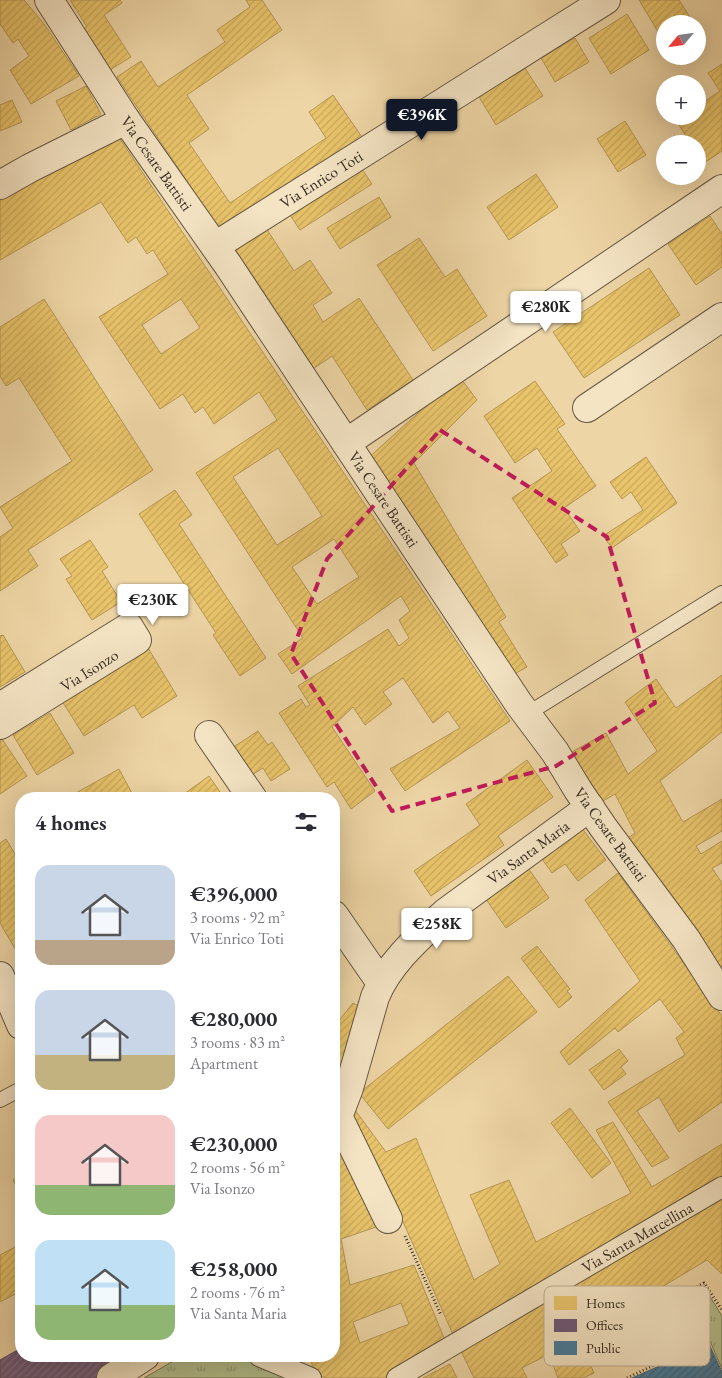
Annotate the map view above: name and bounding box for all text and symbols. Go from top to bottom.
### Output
north arrow [656,15,706,65]
map controls [656,15,706,185]
button: + [656,75,706,125]
pin: €396K [387,98,457,141]
text: €396K [397,104,447,125]
street label: Via Cesare Battisti [116,112,197,215]
button: − [656,135,706,185]
street label: Via Enrico Toti [276,146,367,213]
pin: €280K [511,290,581,333]
text: €280K [521,296,571,317]
street label: Via Cesare Battisti [344,447,424,552]
pin: €230K [118,584,188,626]
text: €230K [128,589,178,610]
street label: Via Isonzo [56,644,122,697]
street label: Via Cesare Battisti [569,783,652,886]
icon: filters [292,808,320,836]
text: 4 homes [35,809,107,836]
street label: Via Santa Maria [483,815,574,889]
text: €396,000 [190,880,277,907]
icon: home [75,885,135,945]
text: 3 rooms · 92 m² [190,907,285,928]
pin: €258K [402,908,472,950]
text: €258K [412,913,462,934]
text: Via Enrico Toti [190,928,284,949]
text: €280,000 [190,1005,277,1032]
icon: home [75,1010,135,1070]
text: 3 rooms · 83 m² [190,1032,285,1053]
text: Apartment [190,1053,258,1074]
text: €230,000 [190,1130,277,1157]
icon: home [75,1135,135,1195]
text: 2 rooms · 56 m² [190,1157,285,1178]
text: Via Isonzo [190,1178,255,1199]
street label: Via Santa Marcellina [578,1197,697,1278]
text: €258,000 [190,1255,277,1282]
icon: home [75,1260,135,1320]
text: 2 rooms · 76 m² [190,1282,285,1303]
legend [544,1286,710,1366]
text: Homes [586,1294,626,1312]
text: Via Santa Maria [190,1303,287,1324]
text: Offices [586,1316,623,1334]
text: Public [586,1339,621,1357]

